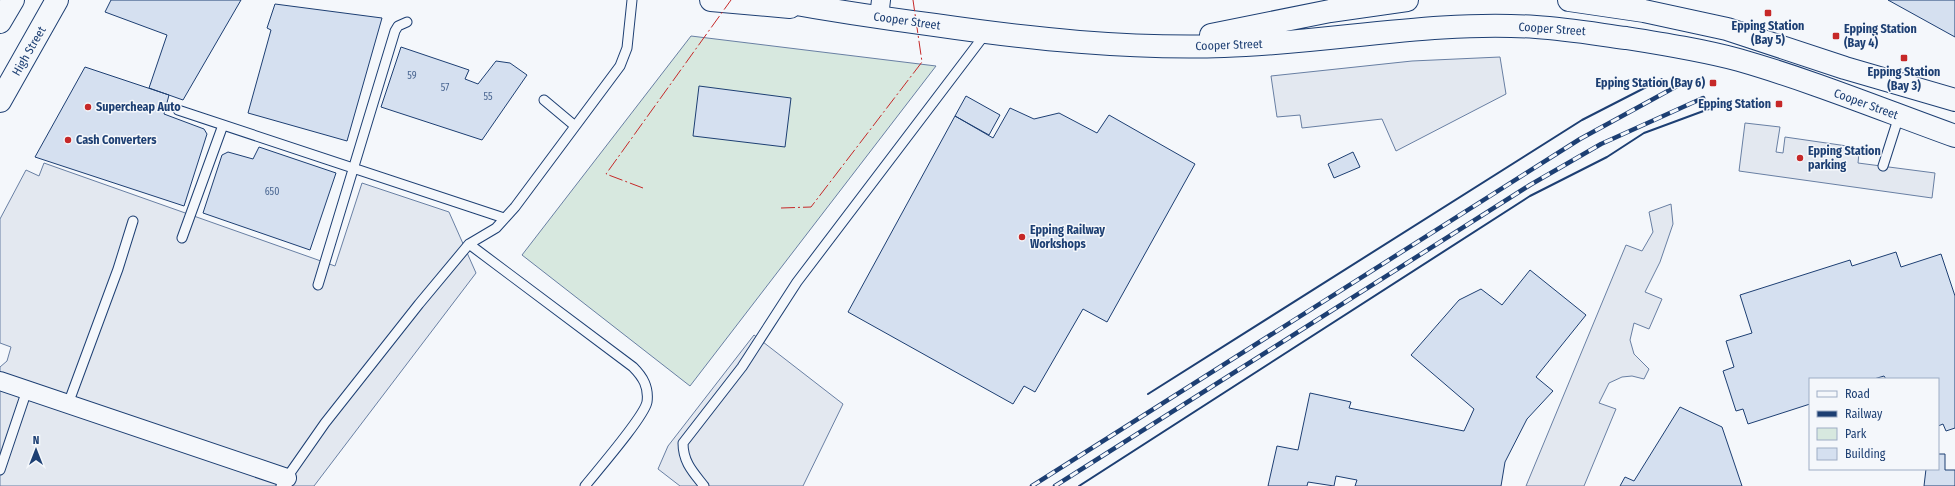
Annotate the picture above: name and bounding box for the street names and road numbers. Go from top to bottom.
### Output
street label: Cooper Street [873,9,941,33]
street label: Cooper Street [1518,20,1586,38]
street label: High Street [9,24,49,78]
street label: Cooper Street [1195,37,1263,53]
street label: Cooper Street [1832,86,1900,122]

